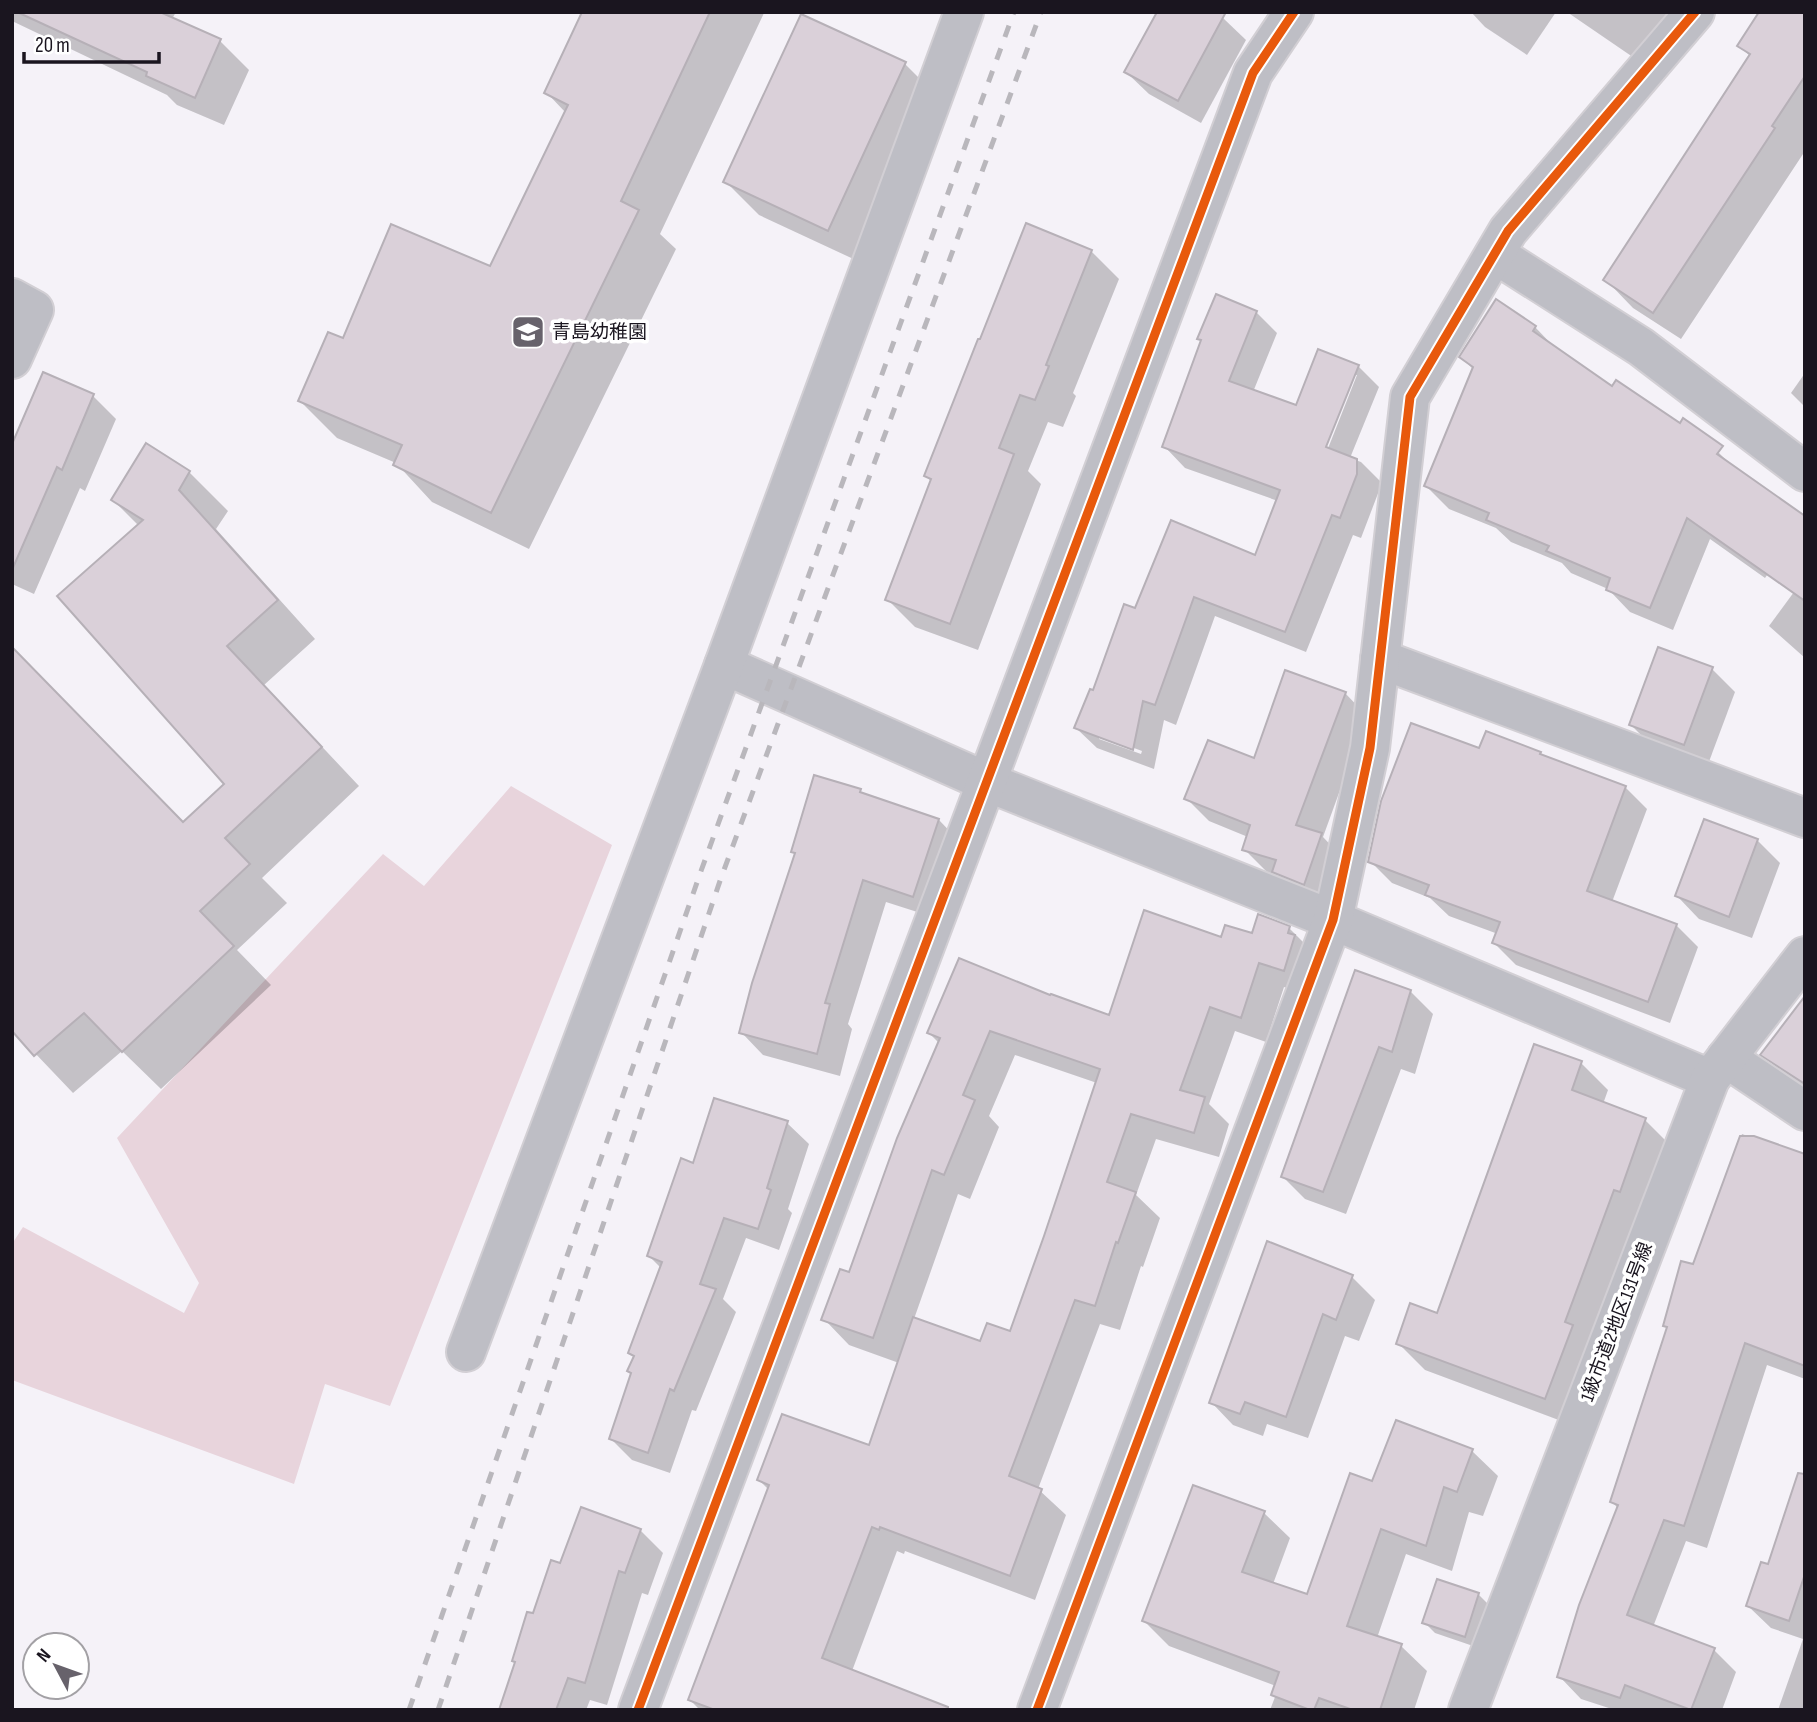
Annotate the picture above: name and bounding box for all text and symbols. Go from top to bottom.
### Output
scale bar [24,21,159,65]
text: 20 m [35,33,70,58]
school or university icon: 青島幼稚園 [509,313,547,351]
place label: 青島幼稚園 [552,321,647,344]
street label: 1級市道2地区131号線 [1576,1239,1658,1405]
north arrow [21,1631,91,1701]
text: N [32,1644,56,1667]

